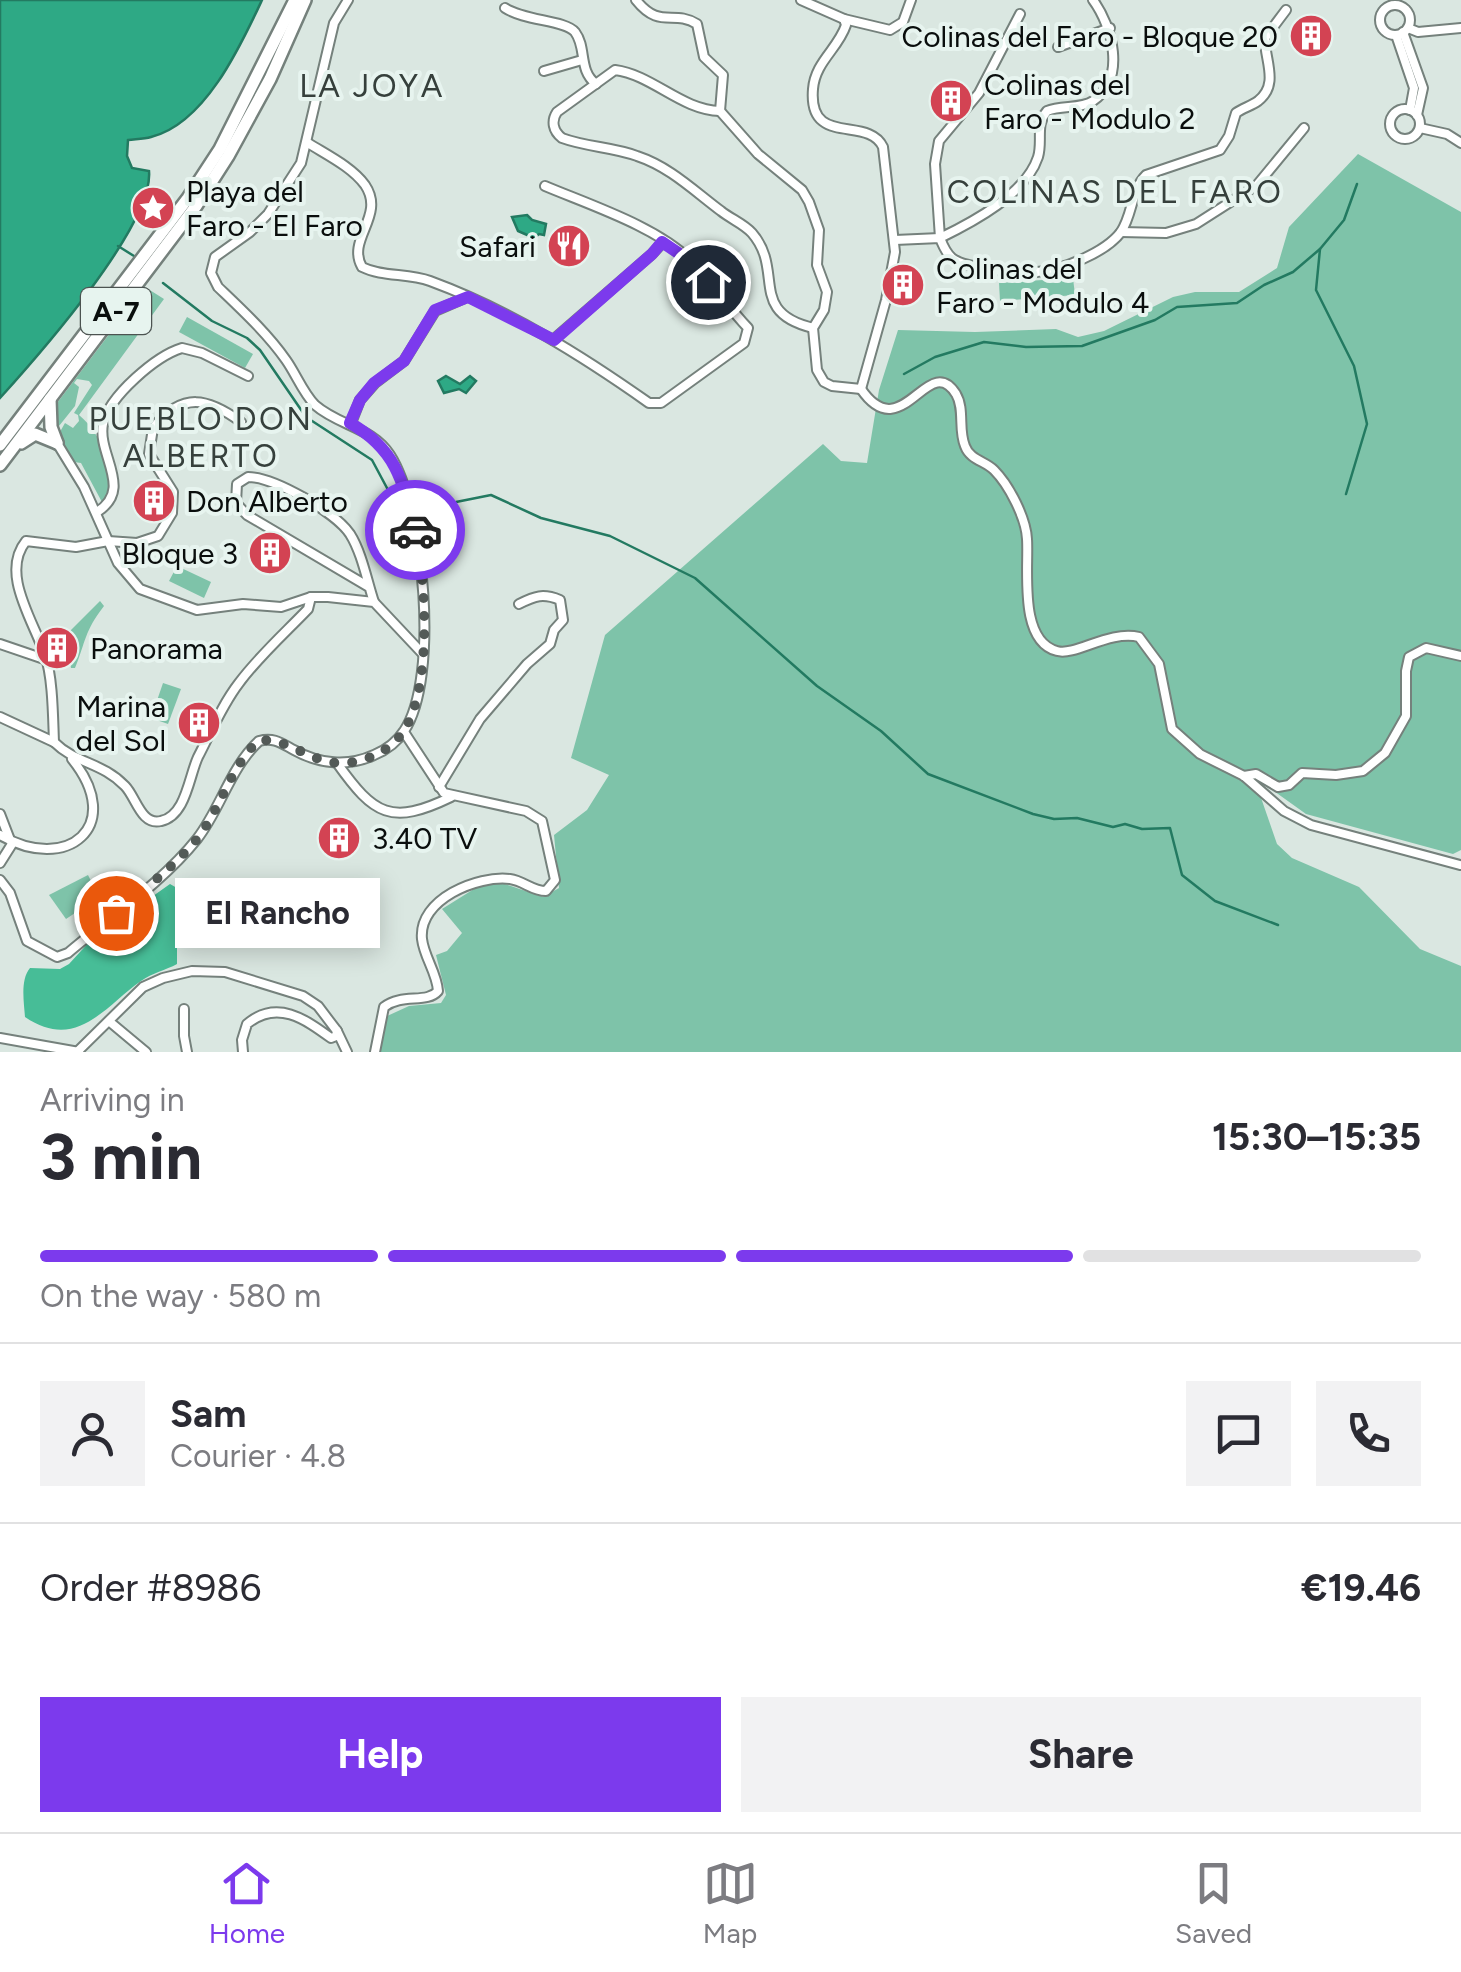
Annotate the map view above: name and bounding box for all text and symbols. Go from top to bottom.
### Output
building icon: Colinas del Faro - Bloque 20 [1288,13,1334,59]
place label: Colinas del Faro - Bloque 20 [902,18,1278,55]
place label: Colinas del Faro - Modulo 2 [984,66,1196,137]
district label: LA JOYA [299,67,445,105]
building icon: Colinas del Faro - Modulo 2 [928,78,974,124]
place label: Playa del Faro - El Faro [186,173,363,244]
district label: COLINAS DEL FARO [947,173,1283,211]
place icon: Playa del Faro - El Faro [130,185,176,231]
restaurant icon: Safari [546,223,592,269]
place label: Safari [459,228,536,265]
pin [666,240,751,325]
place label: Colinas del Faro - Modulo 4 [936,250,1149,321]
icon: home [681,255,736,310]
building icon: Colinas del Faro - Modulo 4 [880,262,926,308]
road number: A-7 [81,288,151,334]
district label: PUEBLO DON ALBERTO [88,400,314,475]
building icon: Don Alberto [131,478,177,524]
courier [365,480,465,580]
place label: Don Alberto [186,483,348,520]
icon: car [388,503,443,558]
building icon: Bloque 3 [247,530,293,576]
place label: Bloque 3 [121,535,238,572]
building icon: Panorama [34,625,80,671]
place label: Panorama [90,630,223,667]
place label: Marina del Sol [76,688,166,759]
building icon: Marina del Sol [176,700,222,746]
building icon: 3.40 TV [316,815,362,861]
place label: 3.40 TV [372,820,477,857]
pin [74,871,159,956]
callout: El Rancho [176,878,381,948]
icon: bag [89,886,144,941]
text: El Rancho [205,894,350,932]
text: Arriving in [40,1081,185,1119]
text: 15:30–15:35 [1212,1114,1421,1160]
text: 3 min [40,1117,202,1195]
text: On the way · 580 m [40,1277,321,1315]
button: person [40,1381,145,1486]
button: chat [1186,1381,1291,1486]
button: phone [1316,1381,1421,1486]
text: Sam [170,1391,246,1437]
text: Courier · 4.8 [170,1437,346,1475]
text: Order #8986 [40,1565,261,1611]
text: €19.46 [1301,1565,1421,1611]
button: Help [40,1697,721,1812]
button: Share [741,1697,1421,1812]
tab: Home [209,1856,285,1950]
tab: Map [703,1856,758,1950]
tab: Saved [1175,1856,1252,1950]

